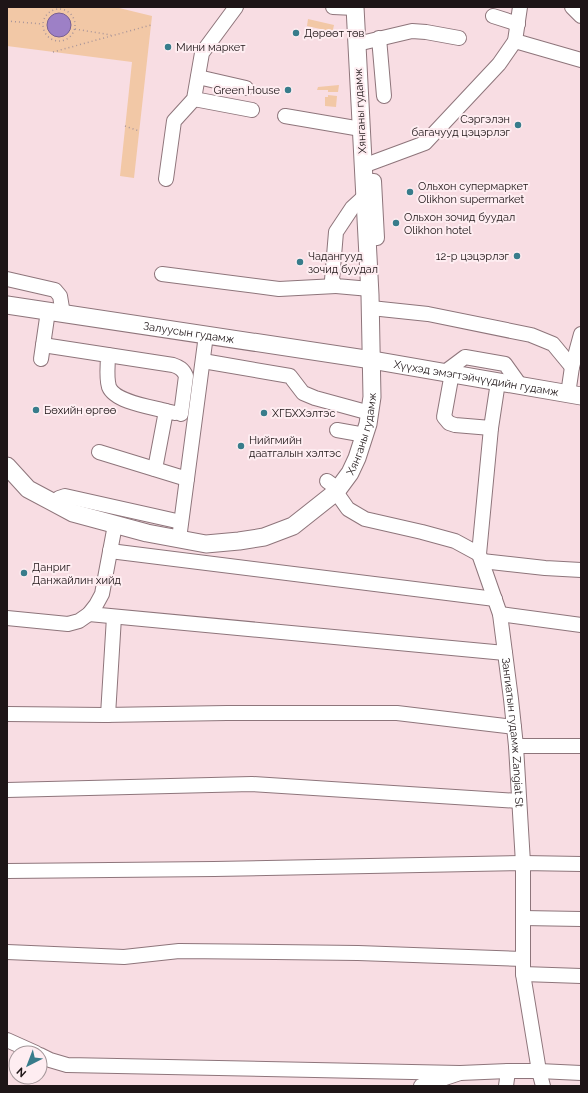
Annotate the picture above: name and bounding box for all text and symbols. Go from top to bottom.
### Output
place label: Дөрөөт төв [304,27,364,40]
marker: Дөрөөт төв [291,28,301,38]
place label: Мини маркет [176,41,246,54]
marker: Мини маркет [163,42,173,52]
street label: Хянганы гудамж [352,68,369,154]
place label: Green House [213,84,281,97]
marker: Green House [283,85,293,95]
place label: Сэргэлэн багачууд цэцэрлэг [411,113,511,139]
marker: Сэргэлэн багачууд цэцэрлэг [513,120,523,130]
place label: Ольхон супермаркет Olikhon supermarket [418,180,529,206]
marker: Ольхон супермаркет Olikhon supermarket [405,187,415,197]
place label: Ольхон зочид буудал Olikhon hotel [404,211,515,237]
marker: Ольхон зочид буудал Olikhon hotel [391,218,401,228]
place label: Чадангууд зочид буудал [308,250,378,276]
place label: 12-р цэцэрлэг [436,250,510,263]
marker: 12-р цэцэрлэг [512,251,522,261]
marker: Чадангууд зочид буудал [295,257,305,267]
street label: Залуусын гудамж [142,320,236,346]
street label: Хүүхэд эмэгтэйчүүдийн гудамж [393,358,560,399]
street label: Хянганы гудамж [344,392,379,477]
place label: Бөхийн өргөө [44,404,117,417]
marker: Бөхийн өргөө [31,405,41,415]
place label: ХГБХХэлтэс [272,407,335,420]
marker: ХГБХХэлтэс [259,408,269,418]
place label: Нийгмийн даатгалын хэлтэс [249,434,341,460]
marker: Нийгмийн даатгалын хэлтэс [236,441,246,451]
place label: Данриг Данжайлин хийд [32,561,121,587]
marker: Данриг Данжайлин хийд [19,568,29,578]
street label: Зангиатын гудамж Zangiat St [499,657,526,808]
north arrow [8,1045,48,1085]
text: N [14,1064,29,1080]

